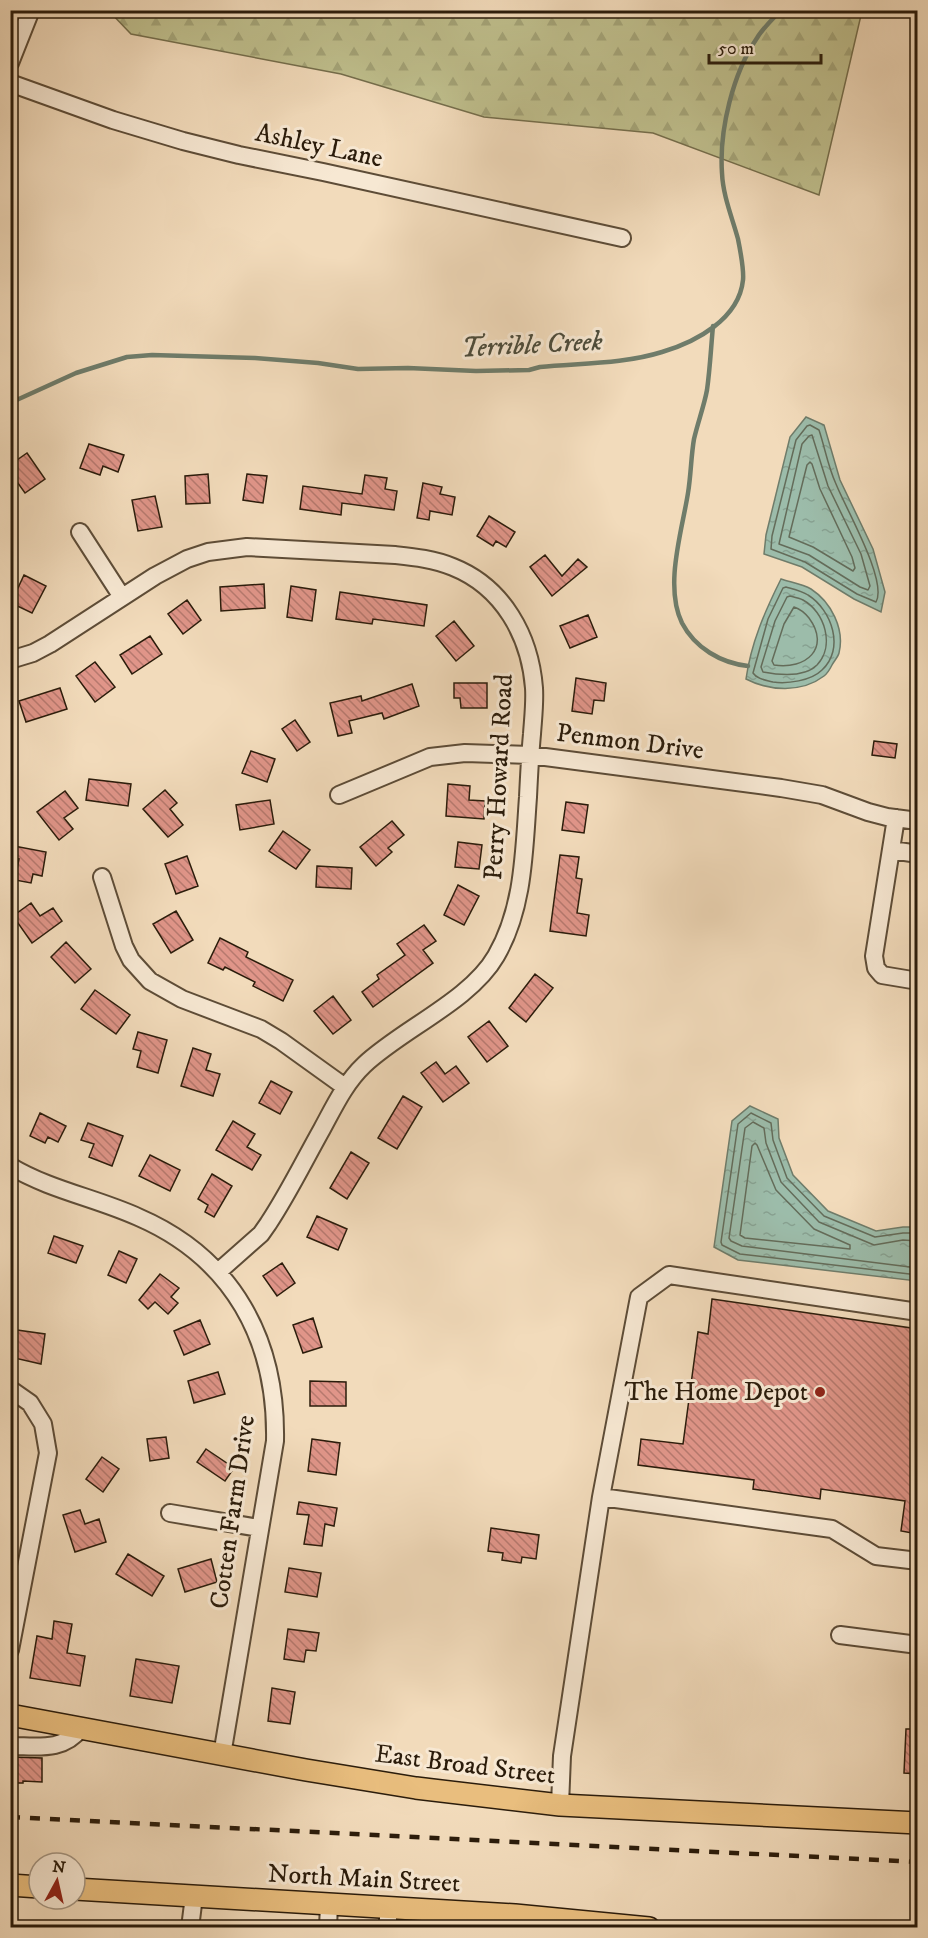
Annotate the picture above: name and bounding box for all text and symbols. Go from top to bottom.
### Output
scale bar [709,27,822,65]
text: 50 m [718,38,754,60]
street label: Ashley Lane [252,116,386,176]
water label: Terrible Creek [460,324,604,366]
street label: Perry Howard Road [477,673,521,881]
street label: Penmon Drive [554,717,706,767]
place label: The Home Depot [624,1376,808,1409]
marker: The Home Depot [813,1385,827,1399]
street label: Cotten Farm Drive [203,1413,263,1611]
street label: East Broad Street [373,1738,557,1792]
north arrow [27,1851,87,1911]
text: N [51,1856,67,1878]
street label: North Main Street [267,1857,461,1901]

